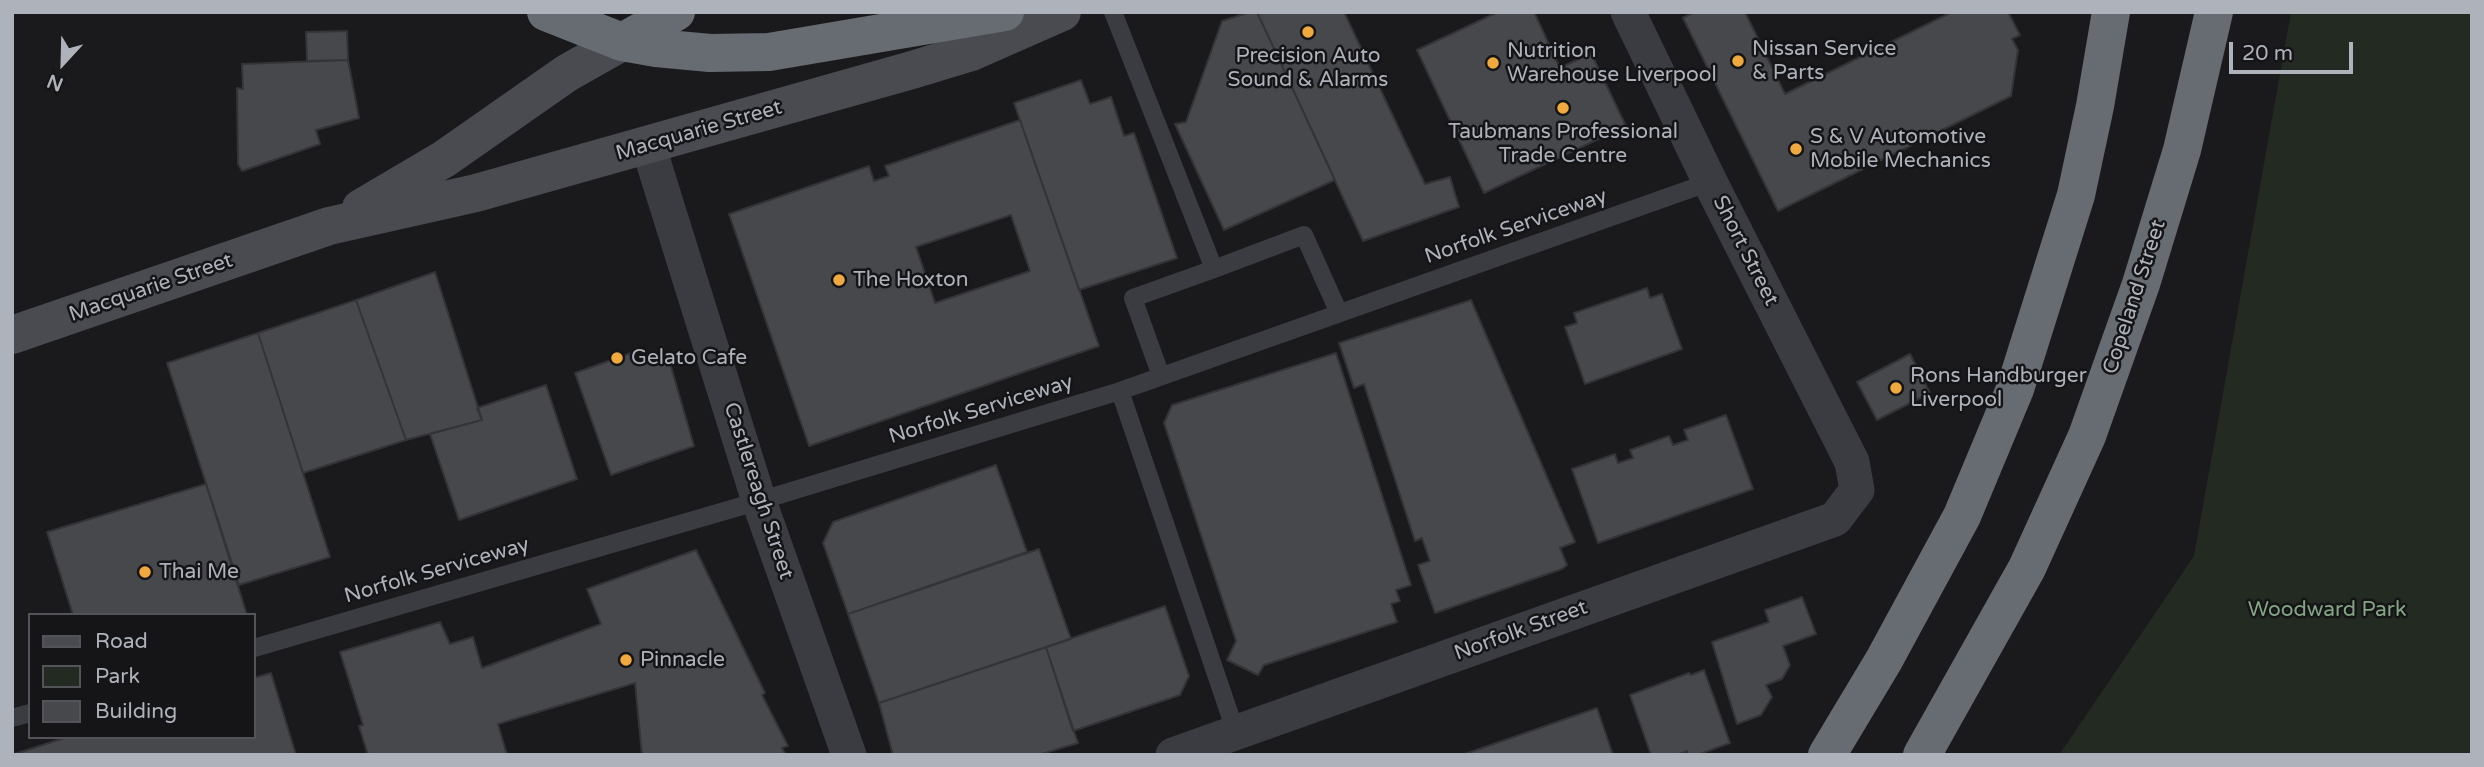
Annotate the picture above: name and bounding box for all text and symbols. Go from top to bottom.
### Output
marker: Precision Auto Sound & Alarms [1300,24,1316,40]
north arrow [28,28,98,98]
scale bar [2232,28,2356,72]
place label: Nissan Service & Parts [1752,36,1896,86]
place label: Nutrition Warehouse Liverpool [1507,38,1717,88]
text: 20 m [2242,41,2293,66]
place label: Precision Auto Sound & Alarms [1228,43,1388,93]
marker: Nissan Service & Parts [1730,53,1746,69]
marker: Nutrition Warehouse Liverpool [1485,55,1501,71]
text: N [44,69,66,96]
street label: Macquarie Street [613,95,785,167]
marker: Taubmans Professional Trade Centre [1555,100,1571,116]
place label: Taubmans Professional Trade Centre [1448,119,1678,169]
place label: S & V Automotive Mobile Mechanics [1810,124,1991,174]
marker: S & V Automotive Mobile Mechanics [1788,141,1804,157]
street label: Norfolk Serviceway [1422,184,1610,270]
street label: Short Street [1707,192,1783,310]
street label: Copeland Street [2098,217,2172,377]
street label: Macquarie Street [66,248,236,328]
place label: The Hoxton [853,267,969,293]
marker: The Hoxton [831,272,847,288]
place label: Gelato Cafe [631,345,747,371]
marker: Gelato Cafe [609,350,625,366]
place label: Rons Handburger Liverpool [1910,363,2087,413]
street label: Norfolk Serviceway [886,370,1076,450]
marker: Rons Handburger Liverpool [1888,380,1904,396]
street label: Castlereagh Street [718,399,798,583]
street label: Norfolk Serviceway [342,533,532,609]
place label: Thai Me [159,559,239,585]
marker: Thai Me [137,564,153,580]
street label: Norfolk Street [1451,595,1591,667]
park label: Woodward Park [2248,597,2406,623]
legend [28,613,256,739]
text: Road [95,629,148,654]
place label: Pinnacle [640,647,725,673]
marker: Pinnacle [618,652,634,668]
text: Park [95,664,140,689]
text: Building [95,699,177,724]

